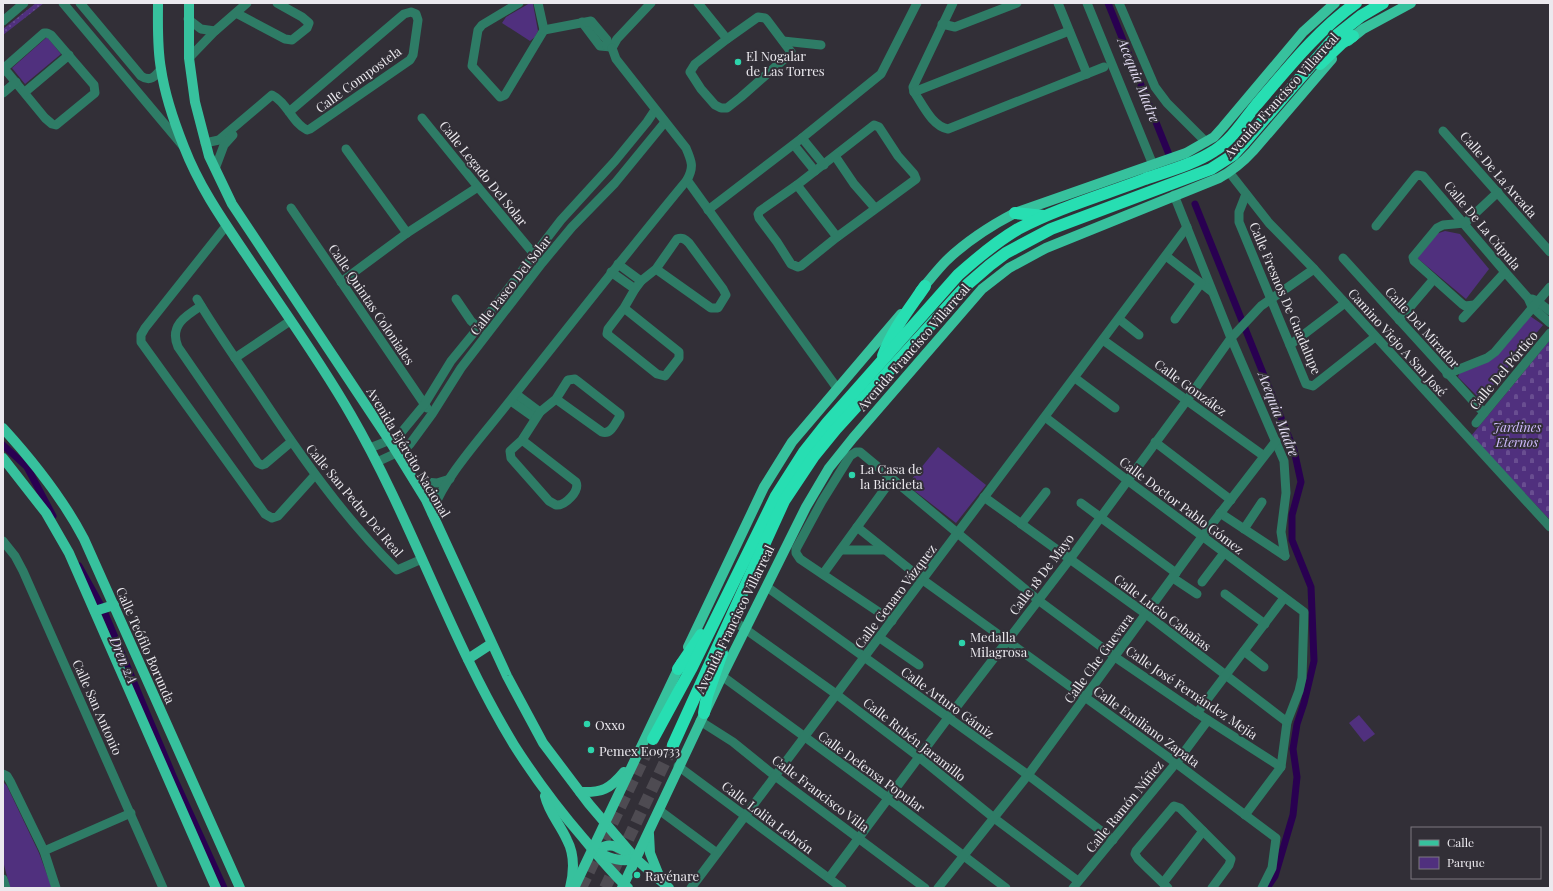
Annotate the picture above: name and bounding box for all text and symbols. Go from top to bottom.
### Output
street label: Avenida Francisco Villarreal [1220,29,1342,162]
water label: Acequia Madre [1113,33,1165,125]
street label: Calle Compostela [312,42,405,116]
place label: El Nogalar de Las Torres [746,47,825,79]
marker: El Nogalar de Las Torres [733,57,743,67]
street label: Calle Legado Del Solar [436,117,532,229]
street label: Calle De La Arcada [1457,127,1542,221]
street label: Calle De La Cúpula [1441,177,1525,273]
street label: Calle Fresnos De Guadalupe [1246,219,1326,377]
street label: Calle Paseo Del Solar [466,231,554,338]
street label: Calle Quintas Coloniales [325,240,419,368]
street label: Avenida Francisco Villarreal [852,280,973,415]
street label: Calle Del Mirador [1382,283,1464,371]
street label: Camino Viejo A San José [1345,284,1451,400]
street label: Calle Del Pórtico [1465,327,1541,413]
street label: Calle González [1151,355,1231,419]
water label: Acequia Madre [1253,367,1304,459]
street label: Avenida Ejército Nacional [363,383,455,520]
park label: Jardines Eternos [1493,418,1541,450]
street label: Calle San Pedro Del Real [303,440,408,560]
street label: Calle Doctor Pablo Gómez [1116,453,1248,557]
place label: La Casa de la Bicicleta [860,460,923,492]
marker: La Casa de la Bicicleta [847,470,857,480]
street label: Calle 18 De Mayo [1005,530,1077,618]
street label: Calle Genaro Vázquez [850,541,940,651]
street label: Avenida Francisco Villarreal [690,542,777,697]
street label: Calle Lucio Cabañas [1111,570,1215,654]
street label: Calle Teófilo Borunda [113,584,180,706]
street label: Calle Che Guevara [1060,609,1137,706]
place label: Medalla Milagrosa [970,628,1028,660]
water label: Dren 2A [105,633,142,686]
marker: Medalla Milagrosa [957,638,967,648]
street label: Calle José Fernández Mejía [1123,641,1262,743]
street label: Calle San Antonio [69,657,127,757]
street label: Calle Arturo Gámiz [898,662,998,742]
street label: Calle Emiliano Zapata [1091,682,1204,771]
street label: Calle Rubén Jaramillo [860,694,970,784]
place label: Oxxo [595,716,625,733]
marker: Oxxo [582,719,592,729]
street label: Calle Defensa Popular [815,727,929,816]
place label: Pemex E09733 [599,742,680,759]
marker: Pemex E09733 [586,745,596,755]
street label: Calle Francisco Villa [769,751,874,836]
street label: Calle Ramón Núñez [1081,756,1167,856]
street label: Calle Lolita Lebrón [719,777,818,857]
legend [1411,827,1541,879]
text: Calle [1447,834,1474,850]
text: Parque [1447,854,1485,870]
place label: Rayénare [645,867,700,884]
marker: Rayénare [632,870,642,880]

